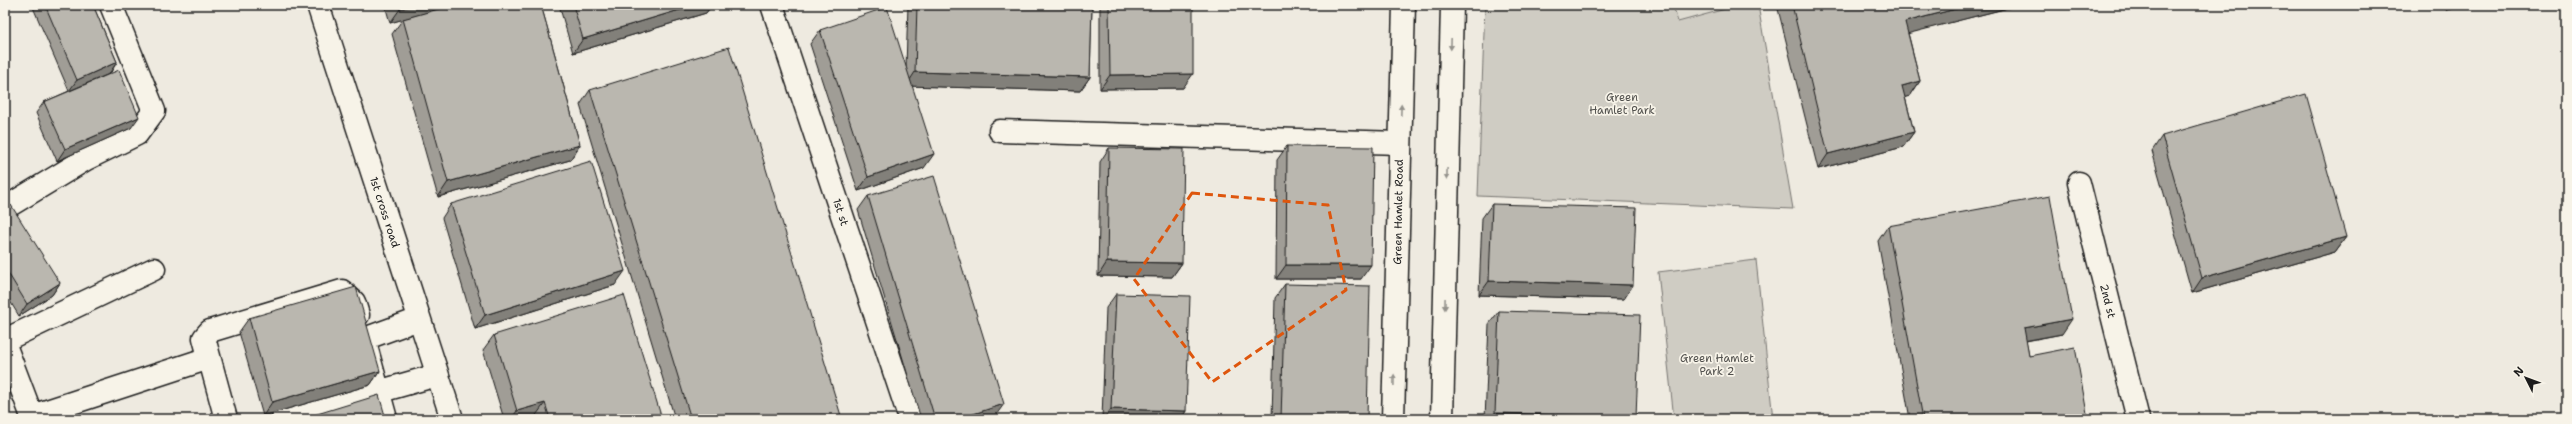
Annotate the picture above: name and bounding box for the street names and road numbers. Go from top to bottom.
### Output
street label: Green Hamlet Road [1390,159,1407,265]
street label: 1st cross road [366,175,403,250]
street label: 1st st [829,197,852,228]
street label: 2nd st [2096,282,2119,320]

